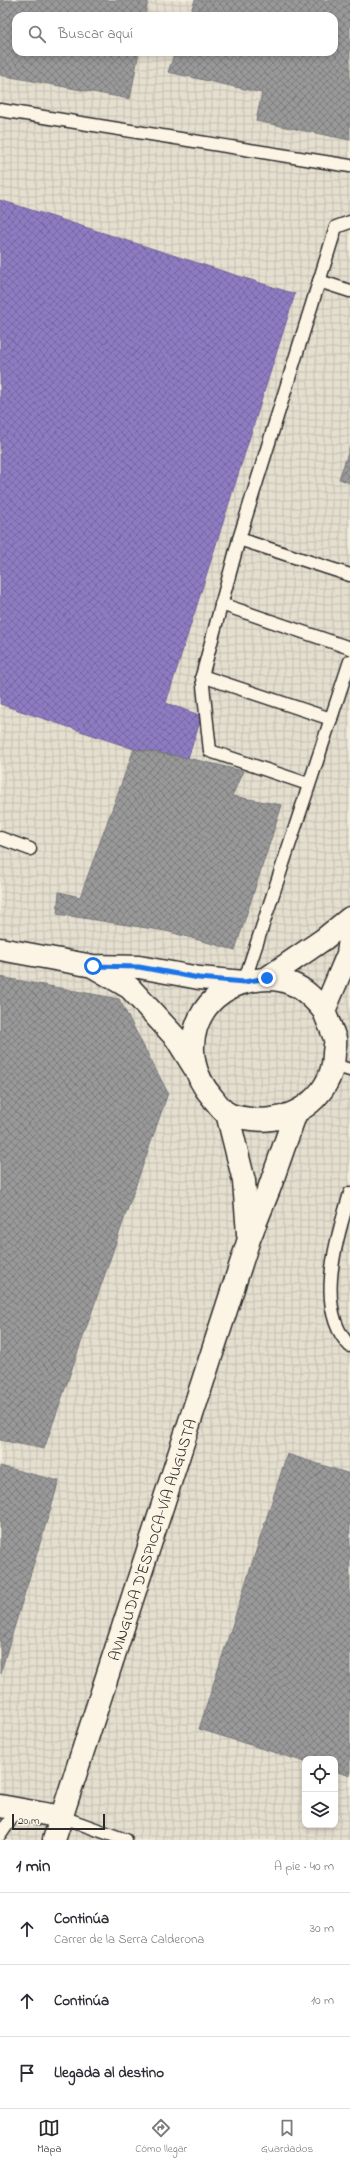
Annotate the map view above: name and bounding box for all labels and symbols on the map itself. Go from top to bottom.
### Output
route start [84,957,102,975]
route end [258,969,276,987]
street label: AVINGUDA D'ESPIOCA-VÍA AUGUSTA [103,1416,204,1664]
scale bar [12,1812,105,1831]

